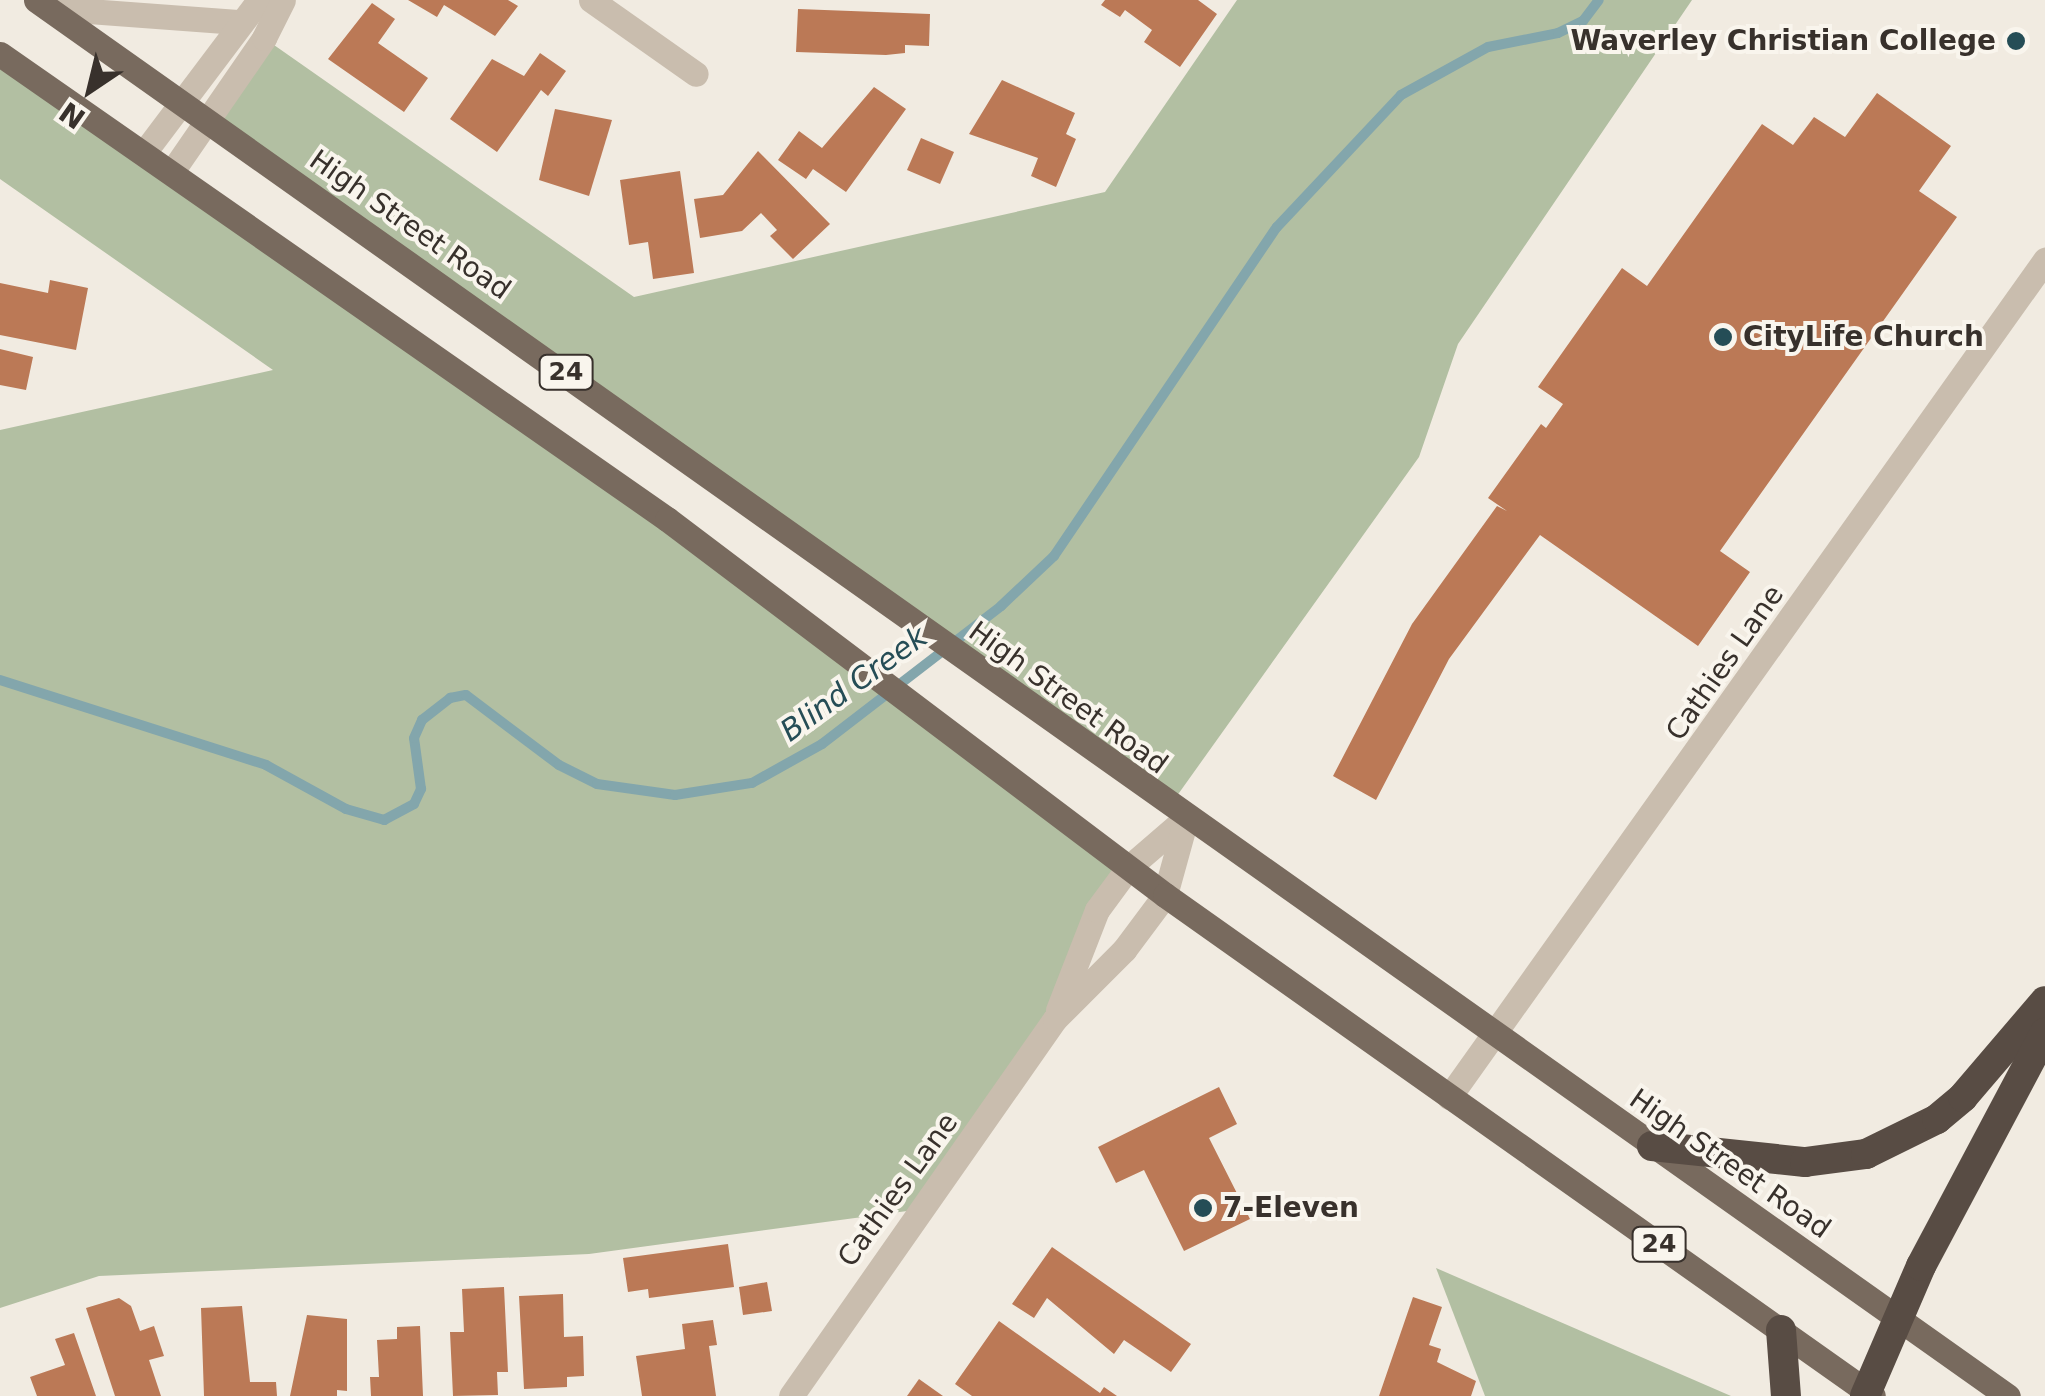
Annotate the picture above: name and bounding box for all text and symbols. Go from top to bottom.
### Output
place label: Waverley Christian College [1570,24,1996,58]
marker: Waverley Christian College [2005,30,2027,52]
north arrow [40,40,140,140]
text: N [53,95,92,135]
street label: High Street Road [303,143,517,307]
place label: CityLife Church [1743,320,1984,354]
marker: CityLife Church [1712,326,1734,348]
road number: 24 [538,352,594,392]
street label: Cathies Lane [1659,579,1791,747]
street label: High Street Road [962,615,1174,781]
water label: Blind Creek [774,619,934,749]
street label: High Street Road [1623,1082,1837,1246]
street label: Cathies Lane [831,1107,965,1273]
place label: 7-Eleven [1223,1191,1359,1225]
marker: 7-Eleven [1192,1197,1214,1219]
road number: 24 [1632,1224,1686,1264]

